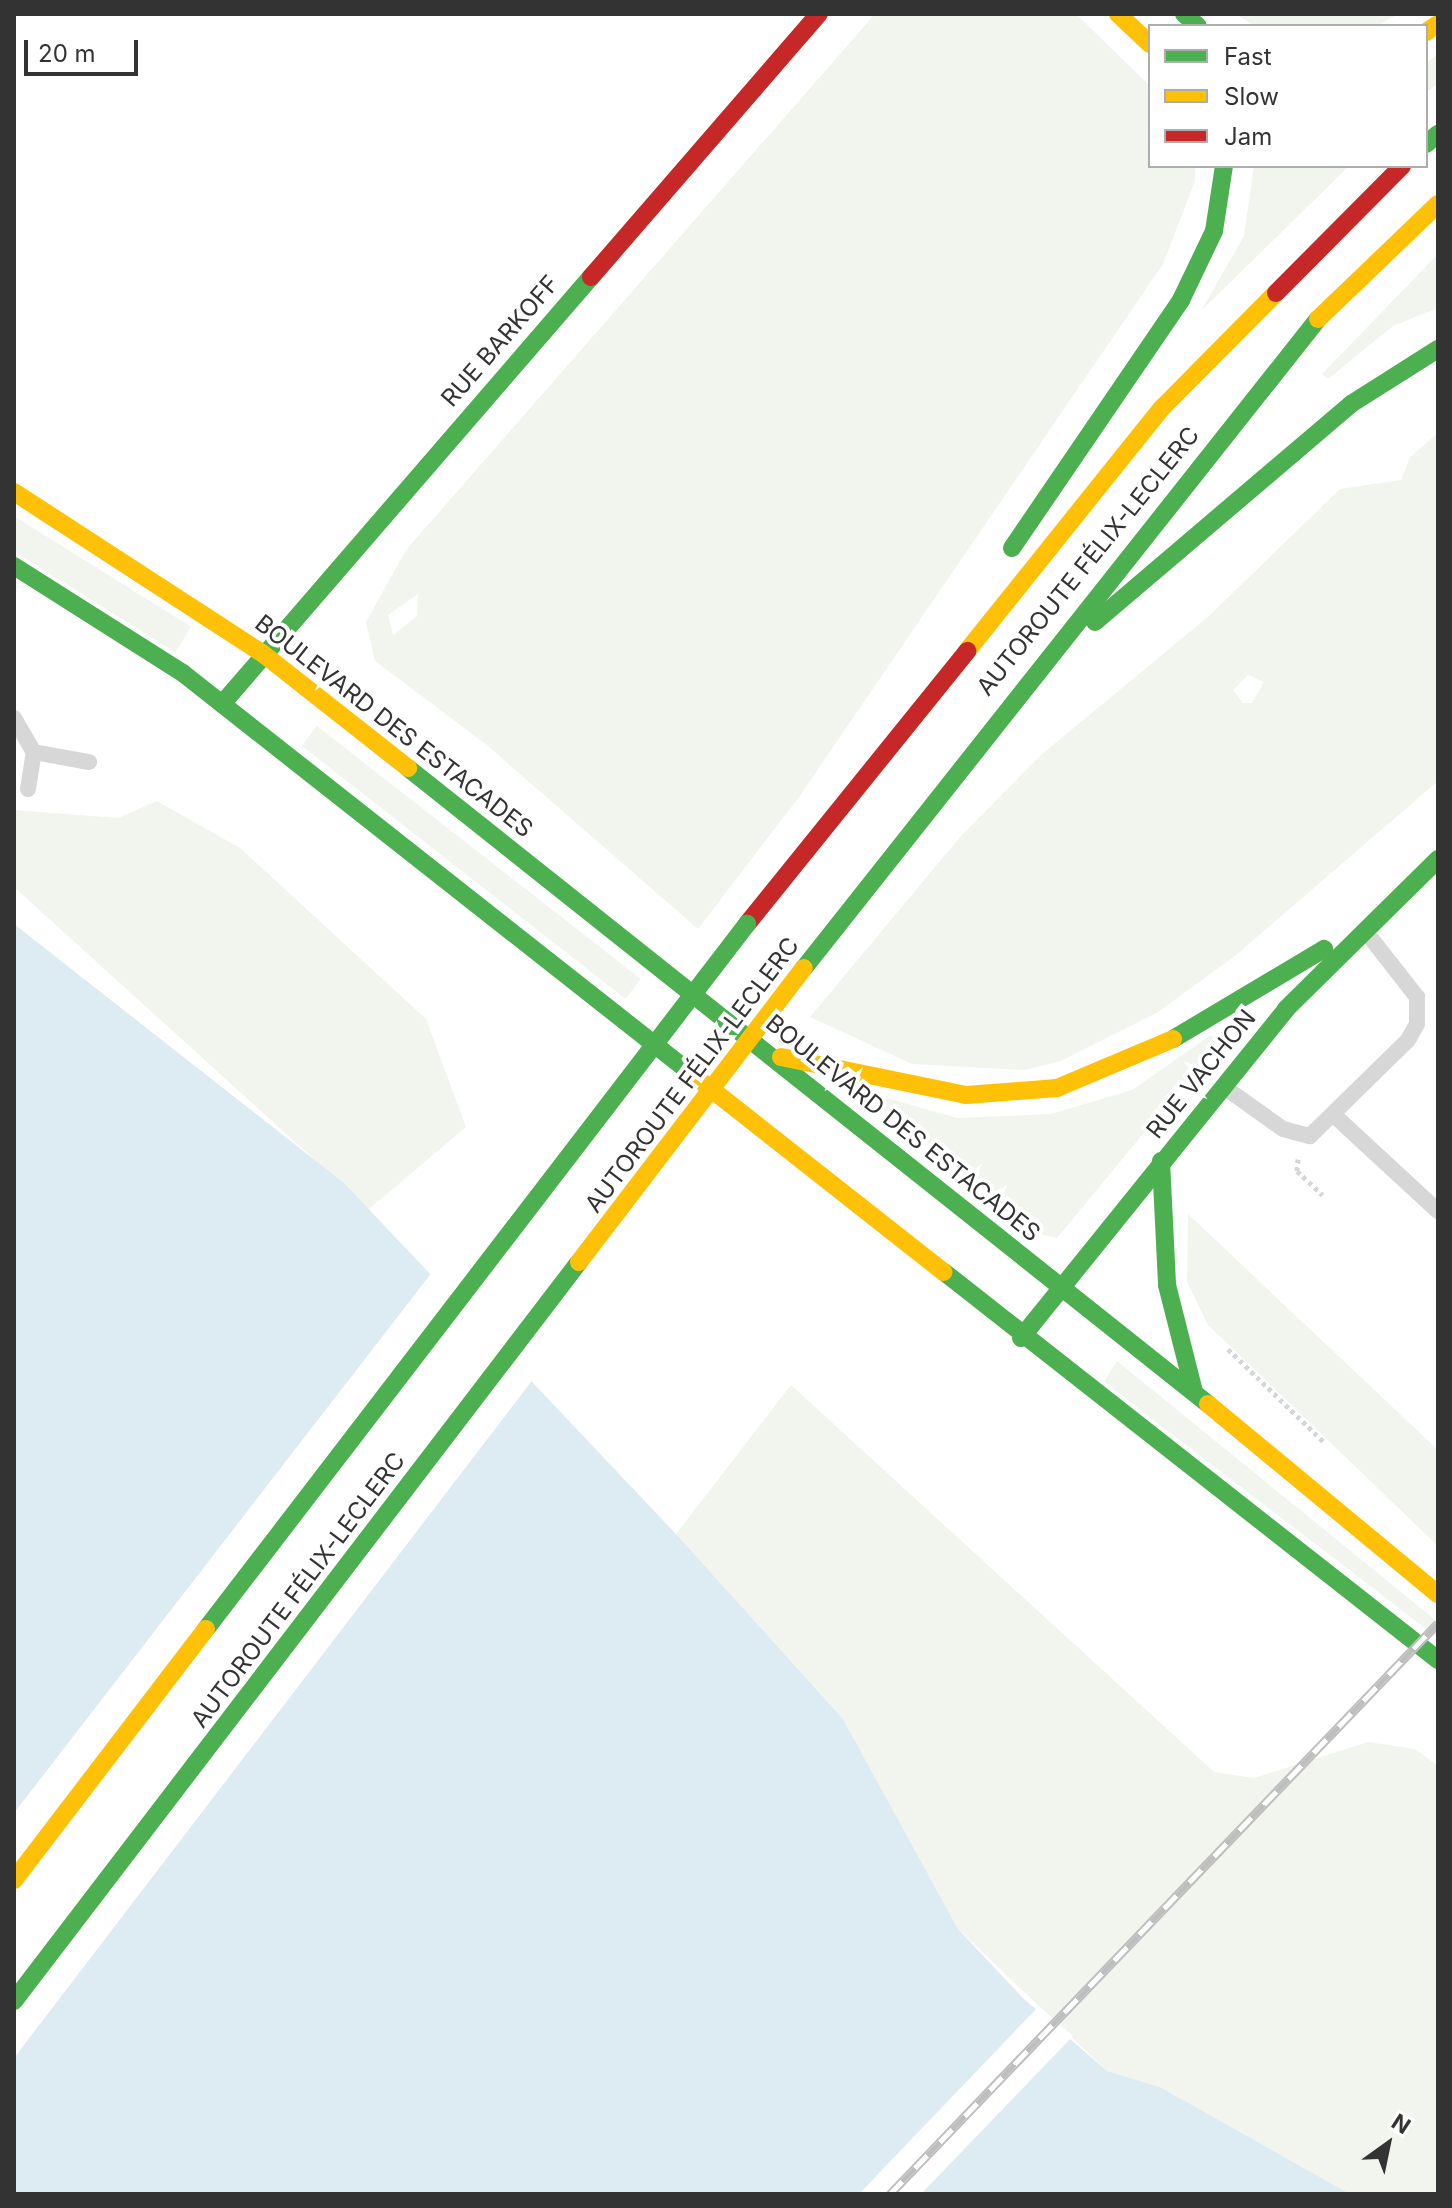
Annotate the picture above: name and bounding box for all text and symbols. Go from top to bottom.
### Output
scale bar [28,24,142,74]
legend [1148,24,1428,168]
text: 20 m [38,39,96,68]
text: Fast [1224,42,1272,71]
text: Slow [1224,82,1279,111]
text: Jam [1224,122,1272,151]
street label: RUE BARKOFF [435,270,565,412]
street label: AUTOROUTE FÉLIX-LECLERC [971,421,1205,701]
street label: BOULEVARD DES ESTACADES [249,609,539,843]
street label: AUTOROUTE FÉLIX-LECLERC [579,932,805,1218]
street label: RUE VACHON [1140,1004,1262,1144]
street label: BOULEVARD DES ESTACADES [760,1008,1046,1248]
street label: AUTOROUTE FÉLIX-LECLERC [185,1447,411,1733]
north arrow [1348,2104,1428,2184]
text: N [1387,2108,1415,2139]

